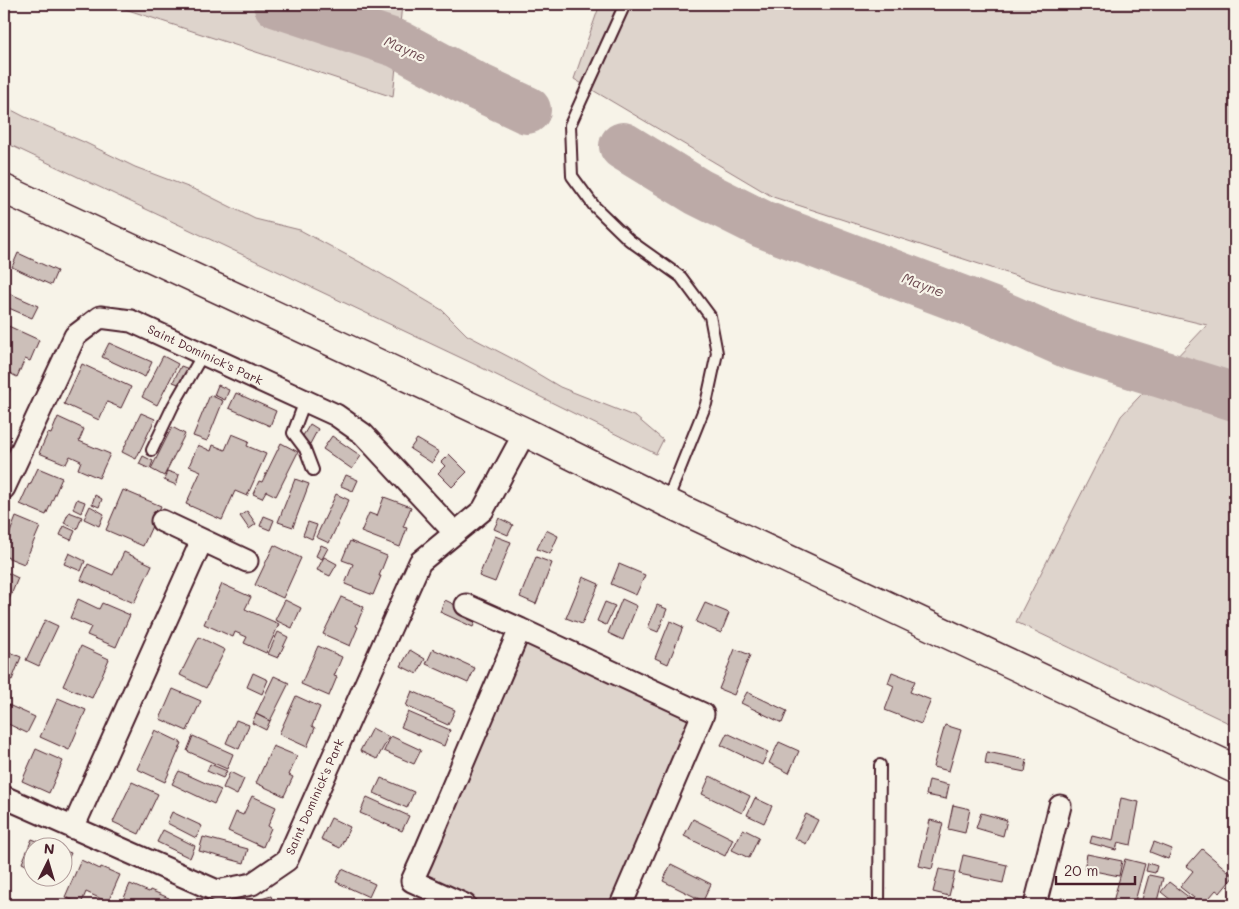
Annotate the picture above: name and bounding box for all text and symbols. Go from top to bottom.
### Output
water label: Mayne [381,31,429,66]
water label: Mayne [899,268,947,301]
street label: Saint Dominick's Park [145,320,266,388]
street label: Saint Dominick's Park [281,736,347,857]
north arrow [22,836,72,886]
text: N [43,839,55,858]
scale bar [1056,854,1135,886]
text: 20 m [1064,860,1098,880]

